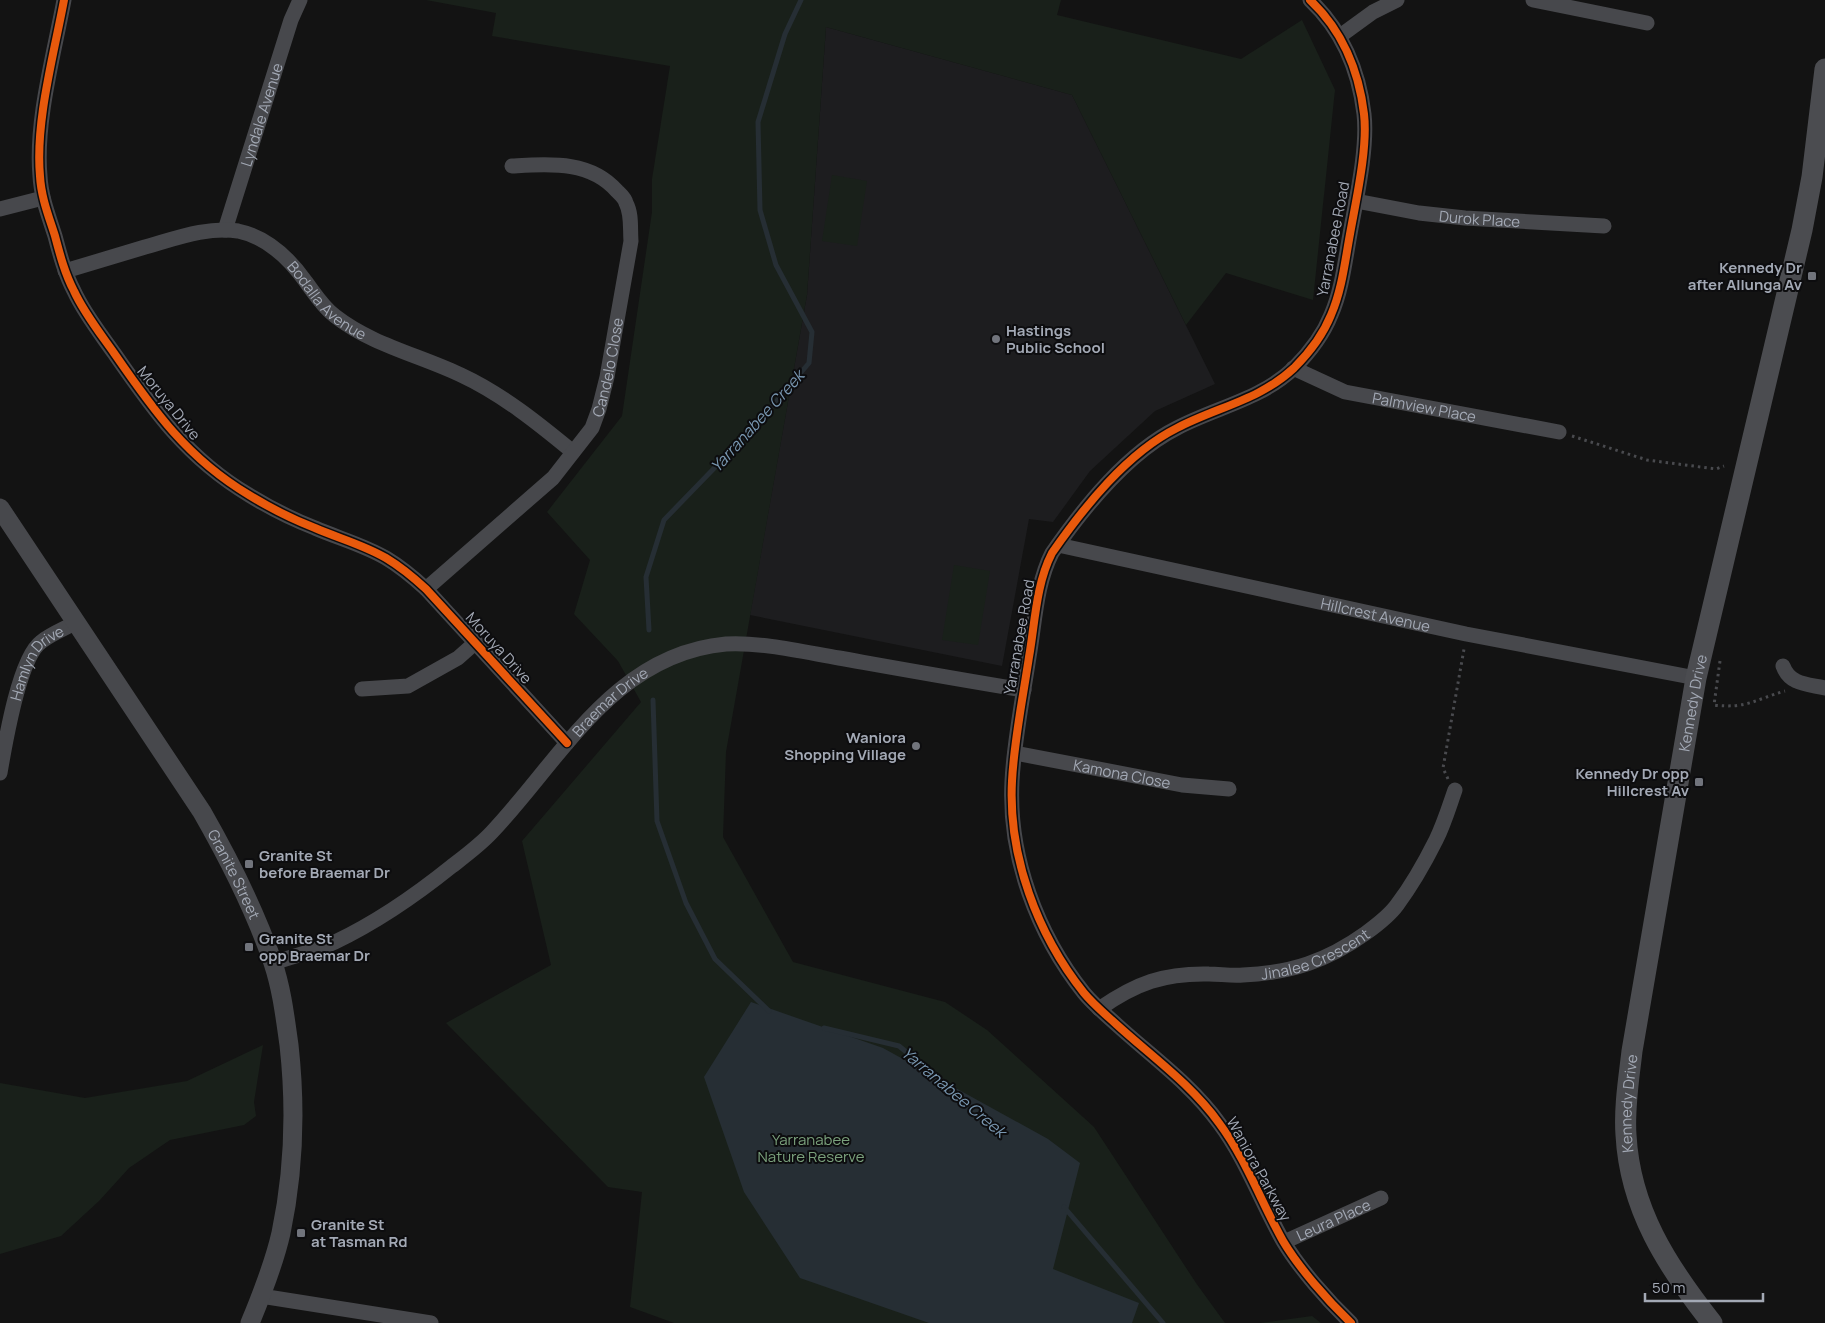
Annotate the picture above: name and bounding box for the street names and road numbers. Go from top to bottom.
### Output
street label: Lyndale Avenue [235,60,288,169]
street label: Yarranabee Road [1312,180,1354,298]
street label: Durok Place [1438,205,1521,232]
street label: Bodalla Avenue [283,256,371,345]
street label: Candelo Close [586,316,628,420]
street label: Moruya Drive [133,361,206,445]
street label: Palmview Place [1371,387,1478,427]
street label: Yarranabee Road [999,578,1039,696]
street label: Hillcrest Avenue [1319,592,1432,636]
street label: Moruya Drive [461,608,537,689]
street label: Hamlyn Drive [5,620,67,703]
street label: Kennedy Drive [1673,652,1712,753]
street label: Braemar Drive [567,662,652,741]
street label: Kamona Close [1072,754,1173,793]
street label: Granite Street [203,825,265,922]
street label: Jinalee Crescent [1260,923,1374,984]
street label: Kennedy Drive [1615,1053,1642,1154]
street label: Waniora Parkway [1222,1113,1296,1225]
street label: Leura Place [1293,1194,1374,1246]

